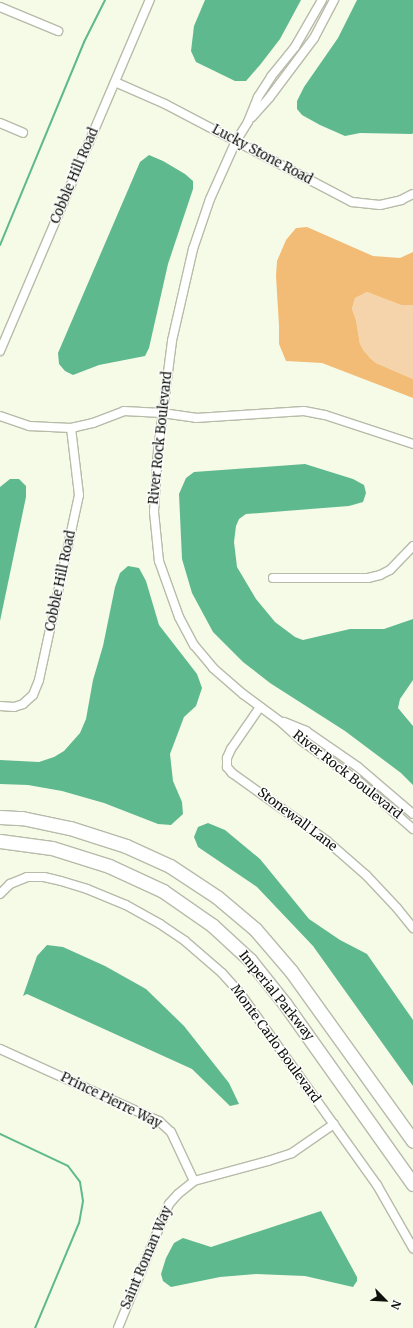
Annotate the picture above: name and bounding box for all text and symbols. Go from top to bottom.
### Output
street label: Lucky Stone Road [209,122,315,188]
street label: Cobble Hill Road [48,126,102,226]
street label: River Rock Boulevard [146,371,176,505]
street label: Cobble Hill Road [43,529,79,633]
street label: River Rock Boulevard [289,728,405,822]
street label: Stonewall Lane [254,785,340,855]
street label: Imperial Parkway [235,948,317,1044]
street label: Monte Carlo Boulevard [227,982,323,1106]
street label: Prince Pierre Way [58,1070,164,1132]
street label: Saint Roman Way [118,1204,176,1312]
north arrow [365,1280,405,1320]
text: N [388,1298,404,1312]

